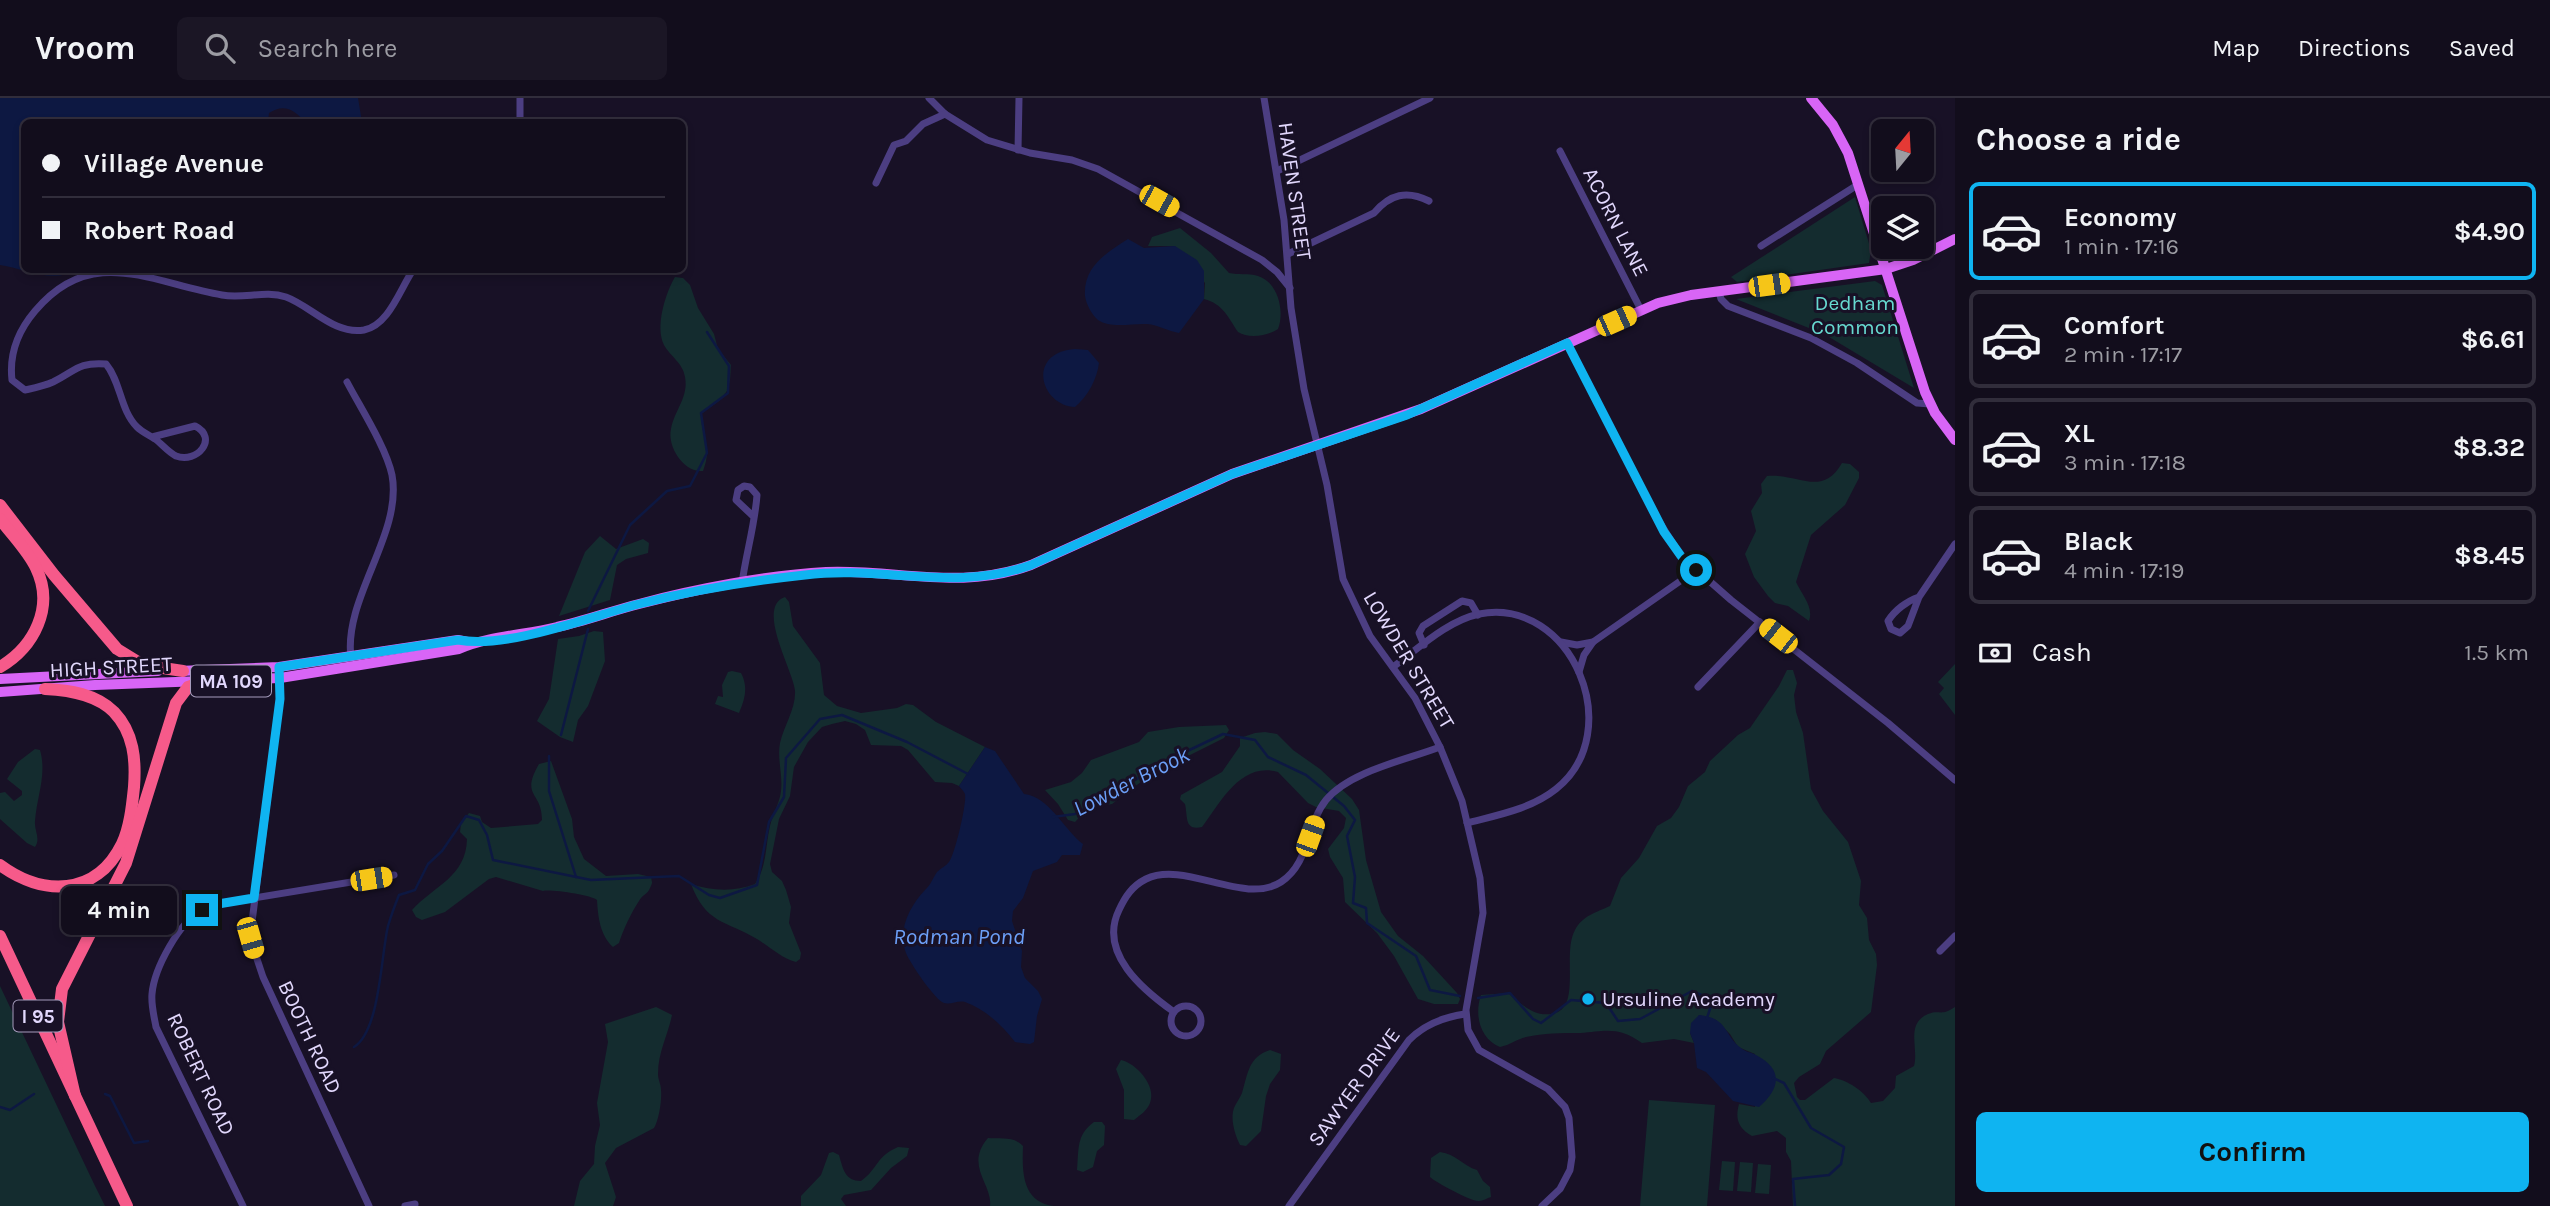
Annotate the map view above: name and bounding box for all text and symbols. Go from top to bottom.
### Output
search box [177,17,667,80]
text: Vroom [35,29,135,67]
icon: search [201,29,239,67]
text: Search here [257,33,397,64]
text: Map [2212,34,2260,62]
text: Directions [2298,34,2411,62]
text: Saved [2449,34,2515,62]
north arrow [1871,119,1934,182]
map controls [1871,119,1934,259]
street label: HAVEN STREET [1273,121,1317,262]
text: Choose a ride [1976,121,2181,158]
text: Village Avenue [84,148,264,179]
street label: ACORN LANE [1578,164,1654,280]
car [1136,182,1183,220]
button: layers [1871,196,1934,259]
icon: car [1980,200,2043,263]
text: Economy [2064,202,2176,233]
text: Robert Road [84,215,235,246]
text: $4.90 [2454,216,2525,247]
text: 1 min · 17:16 [2064,233,2179,260]
car [1747,272,1792,298]
park label: Dedham Common [1811,291,1899,339]
car [1593,303,1640,339]
icon: car [1980,308,2043,371]
text: Comfort [2064,310,2165,341]
text: $6.61 [2461,324,2525,355]
text: 2 min · 17:17 [2064,341,2182,368]
icon: car [1980,416,2043,479]
text: XL [2064,418,2095,449]
text: $8.32 [2453,432,2525,463]
text: 3 min · 17:18 [2064,449,2186,476]
icon: car [1980,524,2043,587]
text: Black [2064,526,2133,557]
text: $8.45 [2454,540,2525,571]
route start [1680,554,1712,586]
text: 4 min · 17:19 [2064,557,2184,584]
street label: LOWDER STREET [1359,587,1460,733]
car [1755,615,1802,657]
icon: cash [1976,634,2014,672]
text: Cash [2032,637,2092,668]
text: 1.5 km [2464,639,2529,666]
street label: HIGH STREET [49,652,173,682]
road number: MA 109 [191,666,271,696]
water label: Lowder Brook [1069,740,1194,822]
car [1293,813,1328,859]
car [349,865,394,893]
callout: 4 min [62,886,178,934]
route end [186,894,218,926]
text: 4 min [87,897,151,924]
car [235,915,266,961]
water label: Rodman Pond [893,923,1025,950]
street label: BOOTH ROAD [273,977,347,1097]
place label: Ursuline Academy [1602,987,1775,1011]
marker: Ursuline Academy [1580,991,1596,1007]
road number: I 95 [14,1000,62,1032]
street label: ROBERT ROAD [162,1009,240,1139]
street label: SAWYER DRIVE [1303,1023,1405,1151]
button: Confirm [1976,1112,2529,1192]

